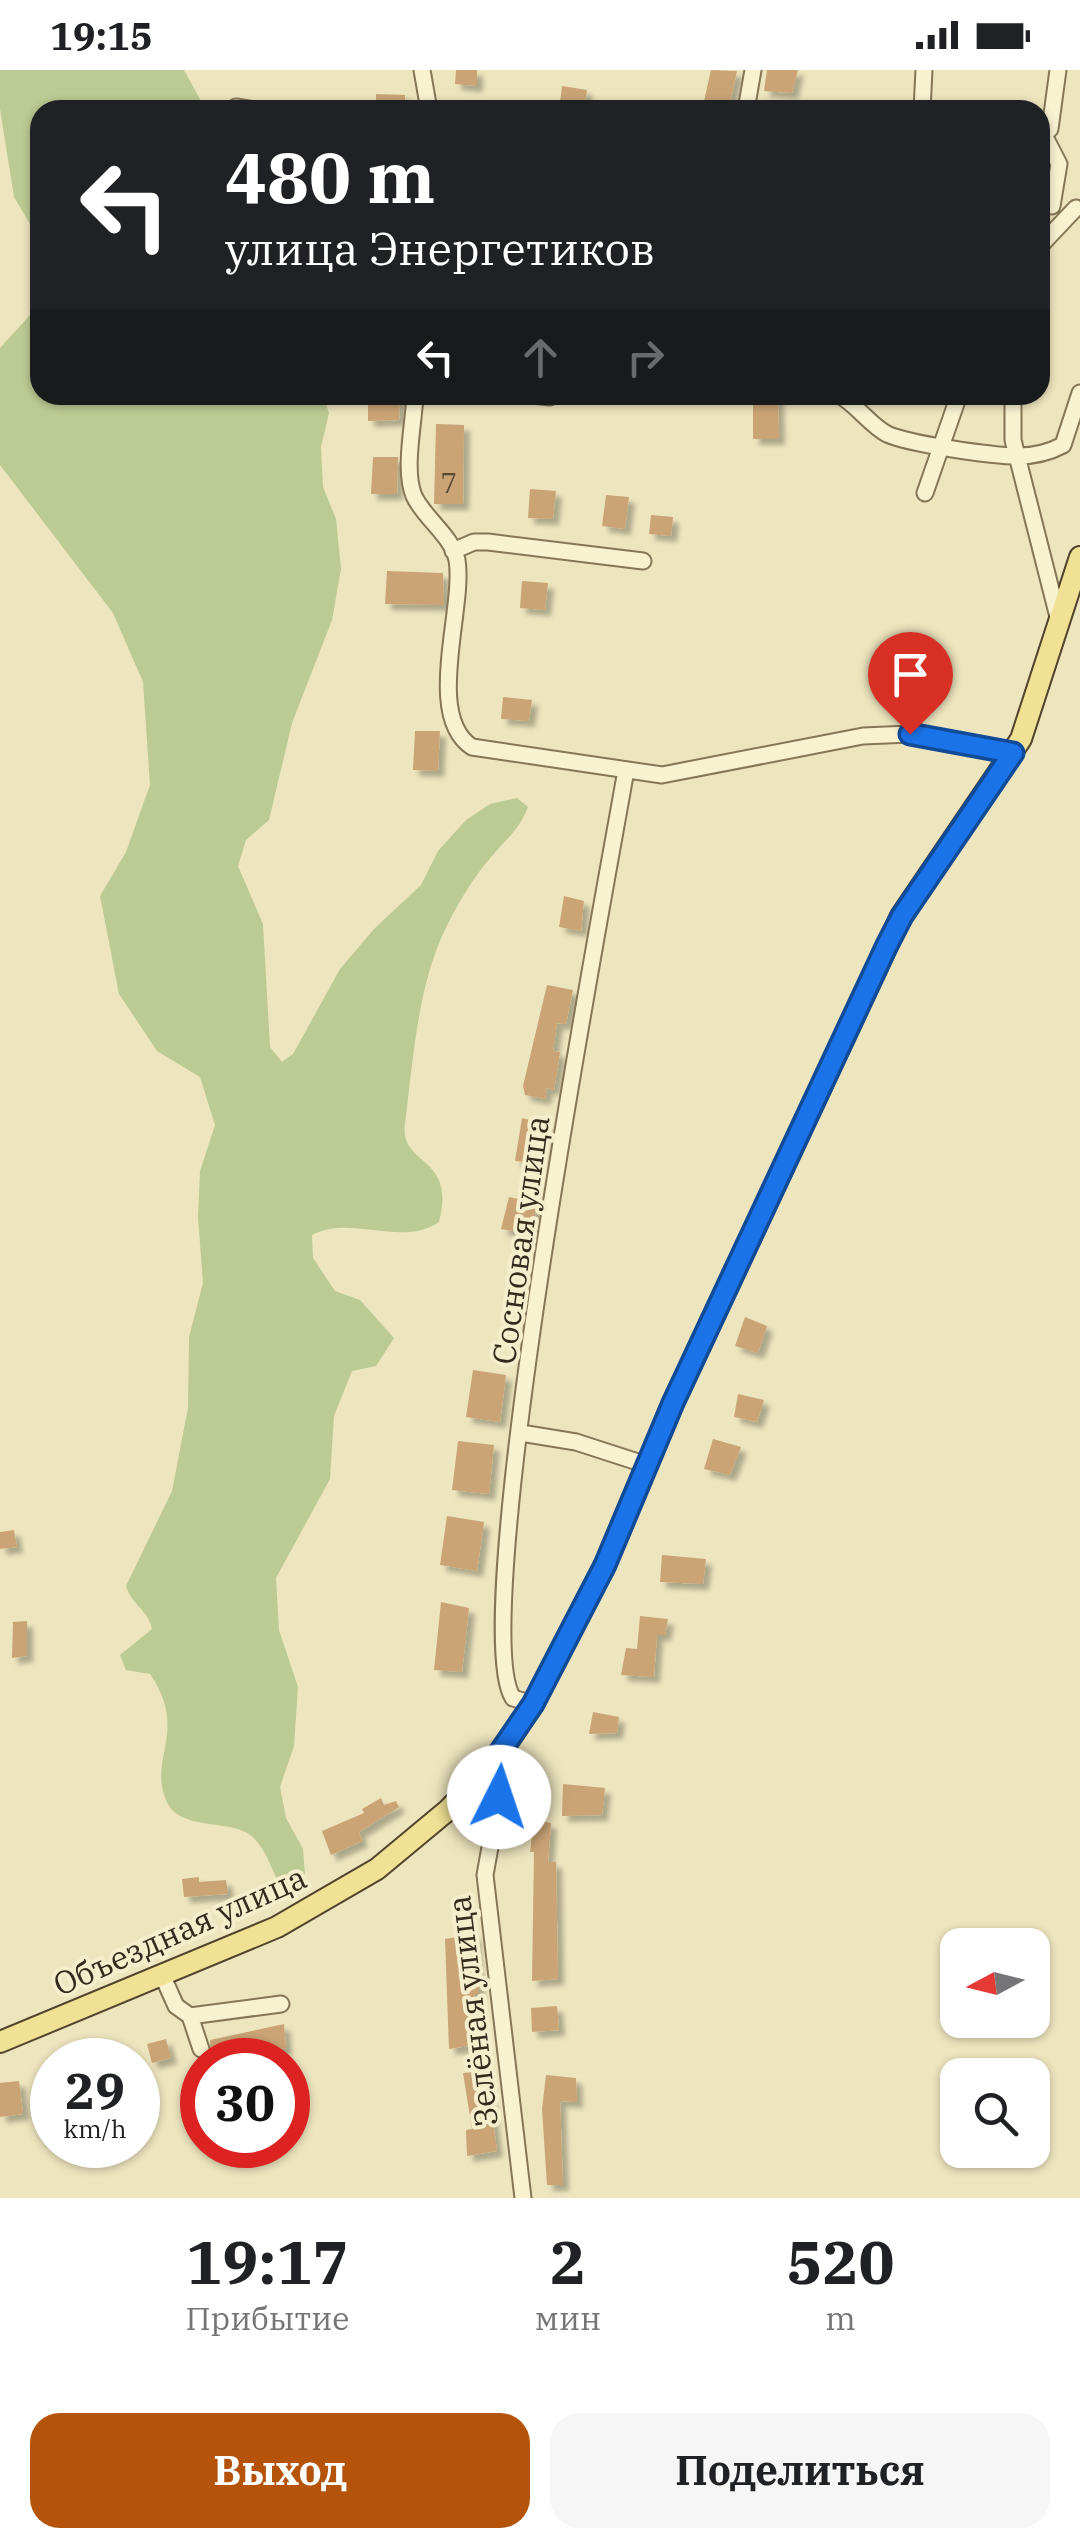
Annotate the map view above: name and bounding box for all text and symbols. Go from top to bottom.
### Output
text: 19:15 [50,11,153,60]
text: 480 m [225,131,435,222]
icon: left [60,140,190,270]
text: улица Энергетиков [225,219,655,277]
icon: left [408,330,463,385]
icon: ahead [513,330,568,385]
icon: right [618,330,673,385]
house number: 7 [441,464,457,501]
pin [868,632,953,735]
icon: arrive [883,647,938,702]
street label: Сосновая улица [482,1113,558,1367]
position arrow [447,1745,551,1849]
street label: Объездная улица [46,1855,313,2005]
street label: Зелёная улица [437,1893,507,2129]
north arrow [940,1928,1050,2038]
map controls [940,1928,1050,2168]
speed limit sign: 30 [180,2038,310,2168]
text: 29 [65,2058,125,2123]
button: search [940,2058,1050,2168]
text: km/h [63,2112,127,2145]
text: 19:17 [186,2222,349,2301]
text: 2 [550,2222,586,2301]
text: 520 [787,2222,895,2301]
text: Прибытие [185,2297,349,2339]
text: мин [535,2297,601,2339]
text: m [825,2297,856,2339]
button: Выход [30,2413,530,2528]
button: Поделиться [550,2413,1050,2528]

